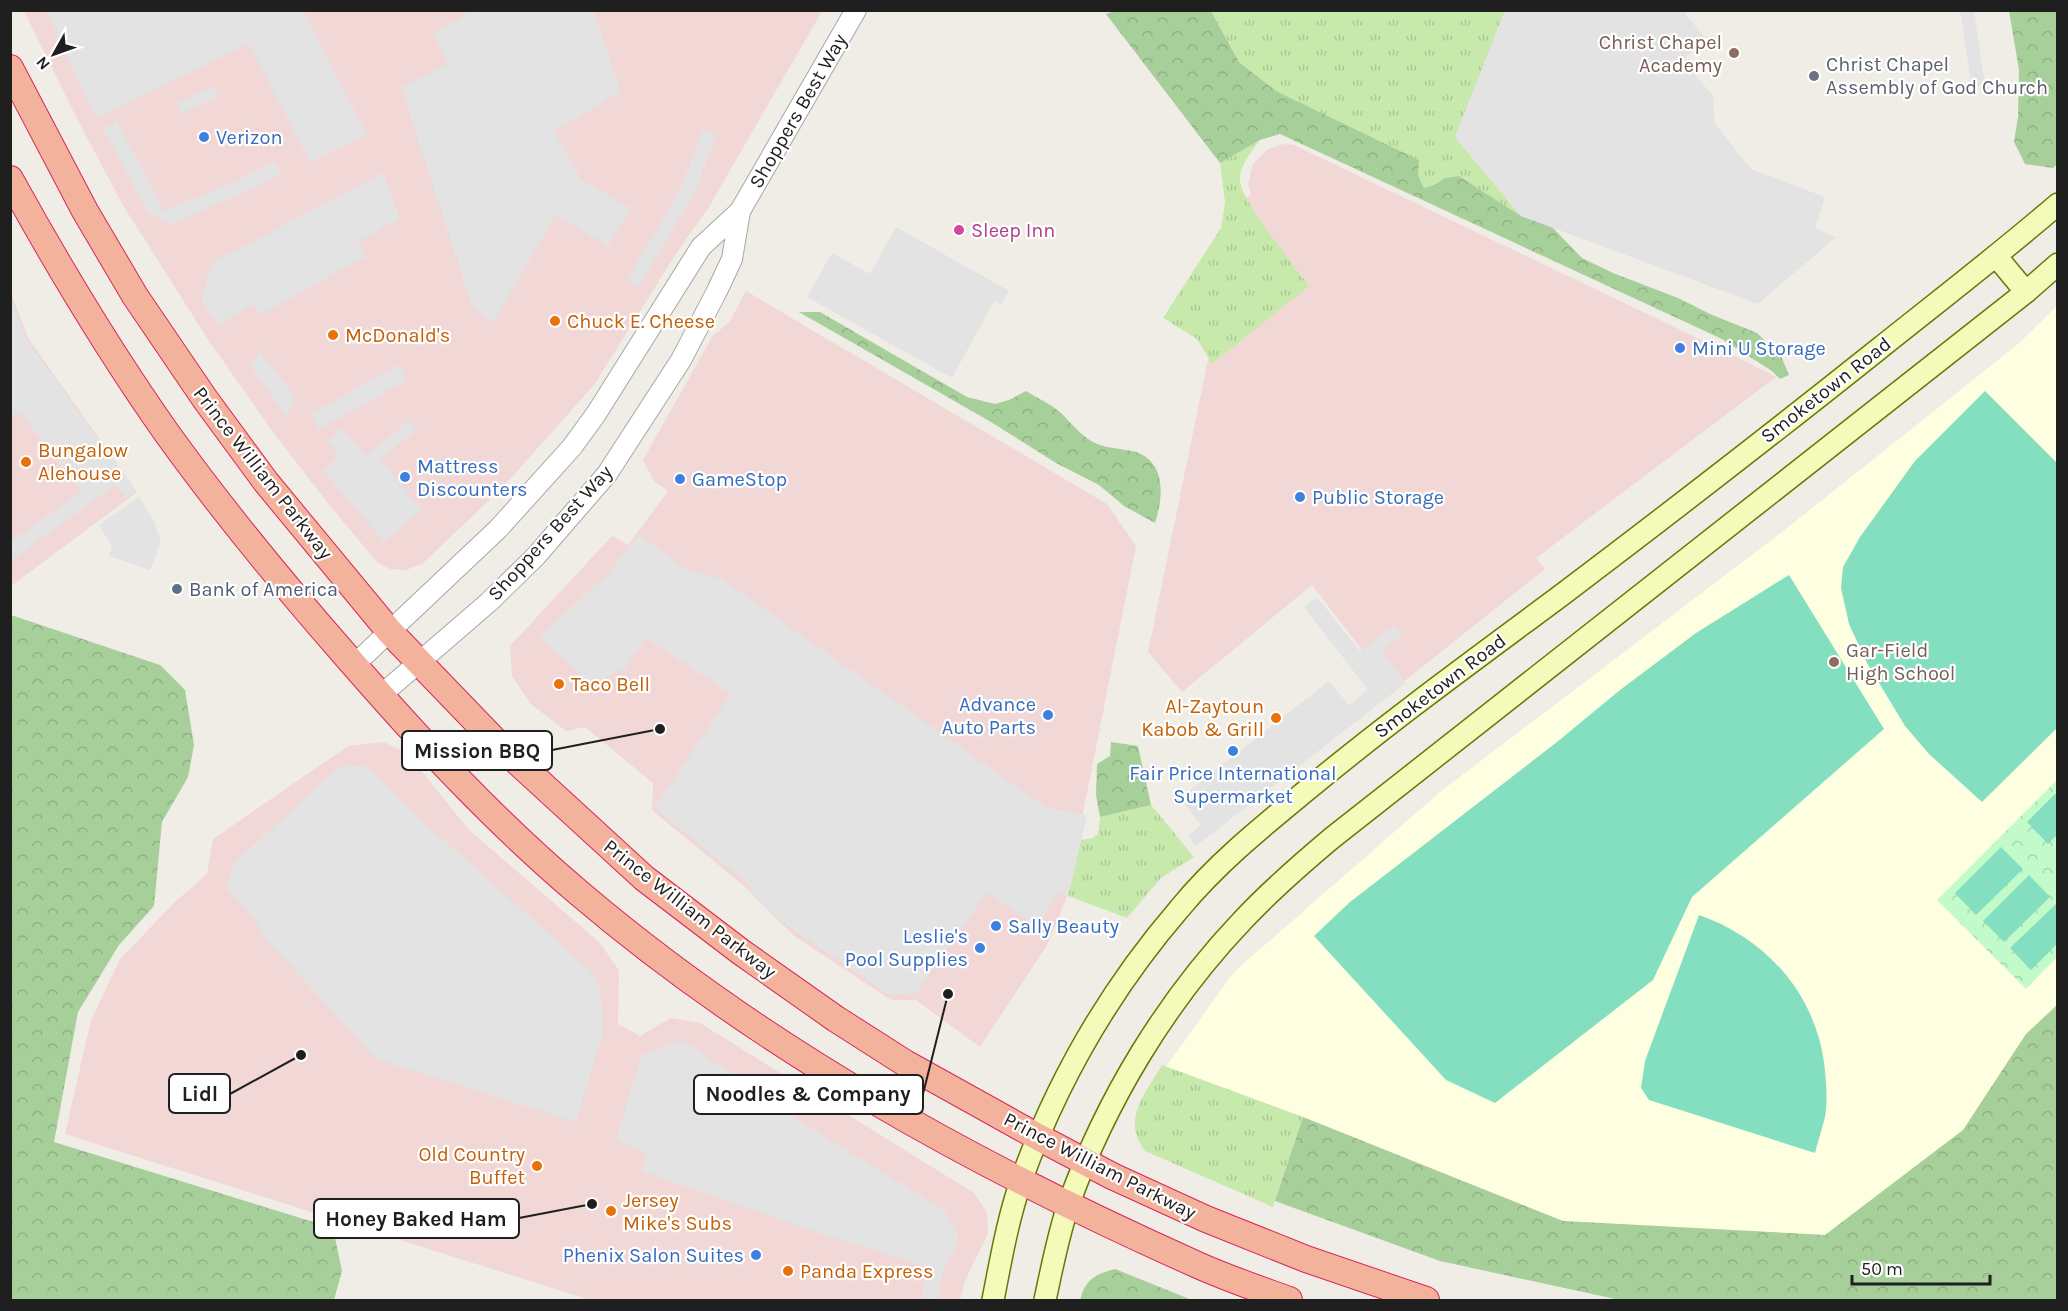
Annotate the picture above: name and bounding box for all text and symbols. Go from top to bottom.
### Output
north arrow [24,24,84,84]
street label: Shoppers Best Way [744,30,852,192]
place label: Christ Chapel Academy [1599,31,1722,77]
marker: Christ Chapel Academy [1727,46,1741,60]
text: N [32,53,54,74]
place label: Christ Chapel Assembly of God Church [1826,53,2048,99]
marker: Christ Chapel Assembly of God Church [1807,69,1821,83]
place label: Verizon [216,126,283,149]
marker: Verizon [197,130,211,144]
place label: Sleep Inn [971,219,1055,242]
marker: Sleep Inn [952,223,966,237]
place label: Chuck E. Cheese [567,310,715,333]
marker: Chuck E. Cheese [548,314,562,328]
place label: McDonald's [345,324,450,347]
marker: McDonald's [326,328,340,342]
street label: Smoketown Road [1756,332,1896,448]
place label: Mini U Storage [1692,337,1826,360]
marker: Mini U Storage [1673,341,1687,355]
street label: Prince William Parkway [189,382,337,564]
place label: Bungalow Alehouse [38,439,128,485]
marker: Bungalow Alehouse [19,455,33,469]
place label: Mattress Discounters [417,455,528,501]
street label: Shoppers Best Way [483,461,617,605]
place label: GameStop [692,468,787,491]
marker: Mattress Discounters [398,470,412,484]
marker: GameStop [673,472,687,486]
place label: Public Storage [1312,486,1444,509]
marker: Public Storage [1293,490,1307,504]
place label: Bank of America [189,578,338,601]
marker: Bank of America [170,582,184,596]
street label: Smoketown Road [1370,629,1510,743]
place label: Gar-Field High School [1846,639,1955,685]
marker: Gar-Field High School [1827,655,1841,669]
place label: Taco Bell [571,673,650,696]
marker: Taco Bell [552,677,566,691]
place label: Advance Auto Parts [942,693,1036,739]
place label: Al-Zaytoun Kabob & Grill [1141,695,1264,741]
marker: Advance Auto Parts [1041,708,1055,722]
marker: Al-Zaytoun Kabob & Grill [1269,711,1283,725]
callout: Mission BBQ [402,731,552,770]
text: Mission BBQ [414,739,540,763]
marker: Fair Price International Supermarket [1226,744,1240,758]
place label: Fair Price International Supermarket [1129,762,1337,808]
street label: Prince William Parkway [599,835,781,983]
place label: Sally Beauty [1008,915,1119,938]
marker: Sally Beauty [989,919,1003,933]
place label: Leslie's Pool Supplies [845,925,968,971]
marker: Leslie's Pool Supplies [973,941,987,955]
callout: Lidl [169,1074,230,1113]
callout: Noodles & Company [694,1075,923,1114]
text: Lidl [182,1082,218,1106]
text: Noodles & Company [705,1082,911,1106]
street label: Prince William Parkway [1000,1108,1200,1224]
place label: Old Country Buffet [418,1143,525,1189]
marker: Old Country Buffet [530,1159,544,1173]
place label: Jersey Mike's Subs [623,1189,732,1235]
callout: Honey Baked Ham [314,1199,519,1238]
marker: Jersey Mike's Subs [604,1204,618,1218]
text: Honey Baked Ham [325,1207,507,1231]
place label: Phenix Salon Suites [563,1244,744,1267]
marker: Phenix Salon Suites [749,1248,763,1262]
scale bar [1852,1248,1990,1286]
text: 50 m [1861,1258,1903,1280]
place label: Panda Express [800,1260,933,1283]
marker: Panda Express [781,1264,795,1278]

